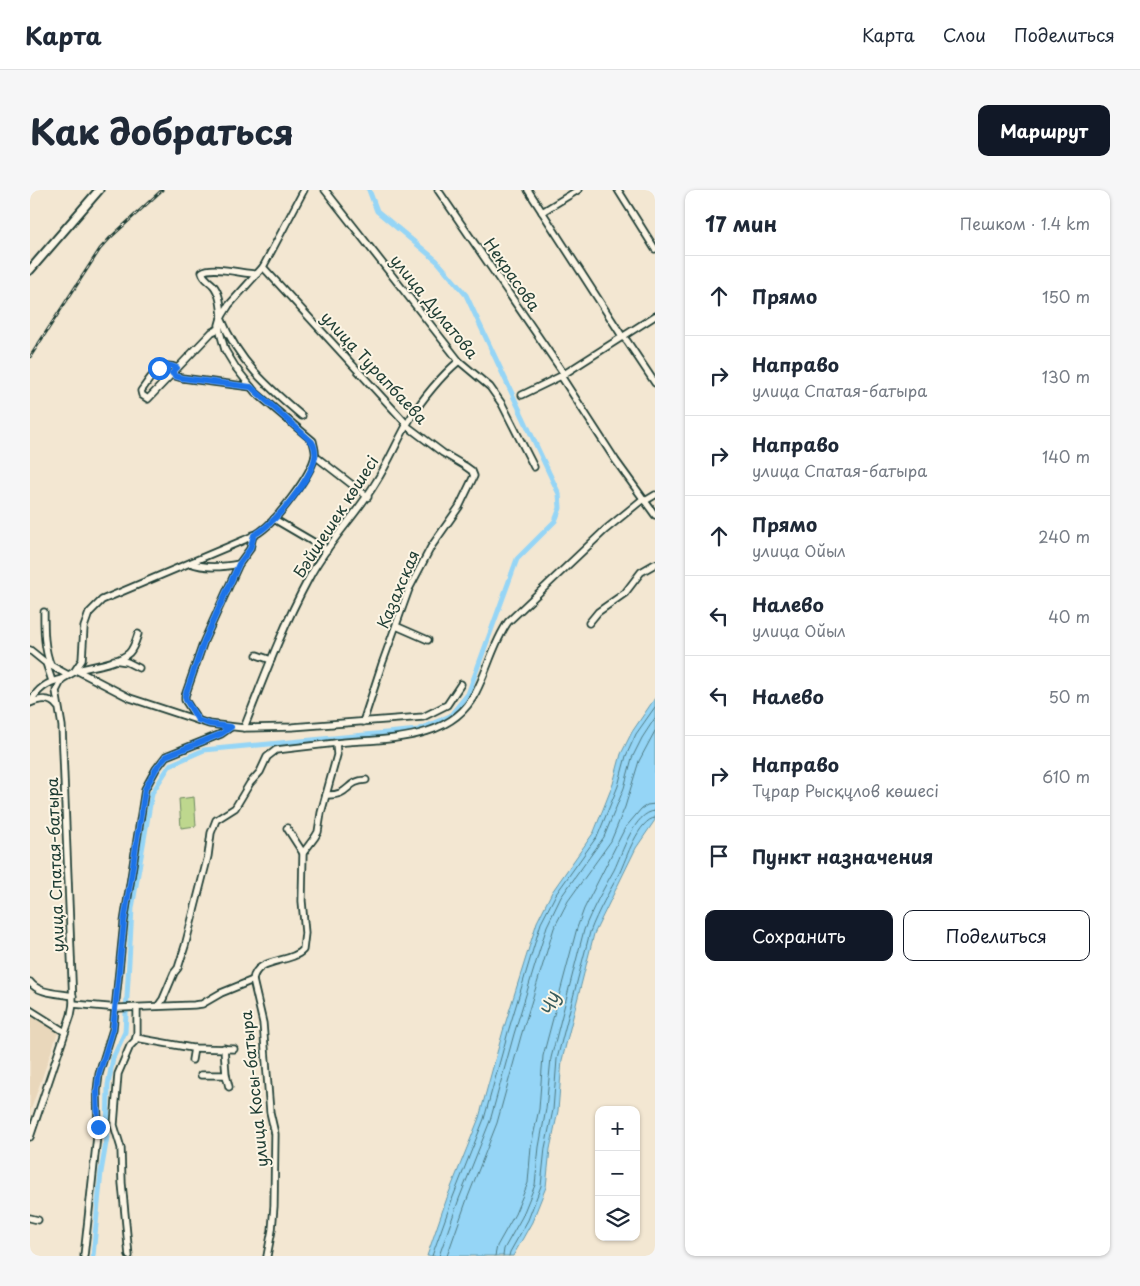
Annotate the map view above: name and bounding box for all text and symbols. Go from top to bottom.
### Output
text: Карта [25,17,102,53]
text: Карта [862,21,915,48]
text: Слои [943,21,986,48]
text: Поделиться [1014,21,1115,48]
text: Как добраться [30,104,294,157]
button: Маршрут [978,105,1110,156]
text: 17 мин [705,207,777,239]
text: Пешком · 1.4 km [960,211,1090,235]
street label: Некрасова [479,232,547,316]
street label: улица Дулатова [385,249,485,363]
icon: ahead [705,282,733,310]
text: Прямо [752,282,817,310]
text: 150 m [1042,284,1090,308]
street label: улица Турапбаева [316,305,434,429]
text: Направо [752,350,839,378]
route start [148,357,171,380]
icon: right [705,362,733,390]
text: 130 m [1042,364,1090,388]
text: улица Спатая-батыра [752,378,927,402]
text: Направо [752,430,839,458]
icon: right [705,442,733,470]
text: 140 m [1042,444,1090,468]
street label: Бәйшешек көшесі [287,450,383,582]
text: улица Спатая-батыра [752,458,927,482]
text: Прямо [752,510,817,538]
icon: ahead [705,522,733,550]
text: 240 m [1038,524,1090,548]
text: улица Ойыл [752,538,846,562]
street label: Казахская [370,546,424,632]
text: Налево [752,590,824,618]
icon: left [705,602,733,630]
text: 40 m [1048,604,1090,628]
text: улица Ойыл [752,618,846,642]
icon: left [705,682,733,710]
text: Налево [752,682,824,710]
text: 50 m [1049,684,1090,708]
text: Направо [752,750,839,778]
icon: right [705,762,733,790]
text: 610 m [1042,764,1090,788]
street label: улица Спатая-батыра [39,777,69,953]
text: Тұрар Рысқұлов көшесі [752,778,939,802]
icon: arrive [705,842,733,870]
text: Пункт назначения [752,842,933,870]
button: Сохранить [705,910,893,961]
button: Поделиться [903,910,1090,961]
water label: Чу [533,988,565,1019]
street label: улица Косы-батыра [233,1010,273,1168]
map controls [595,1106,640,1241]
button: + [595,1106,640,1151]
route end [87,1116,110,1139]
button: − [595,1151,640,1196]
button: layers [595,1196,640,1241]

